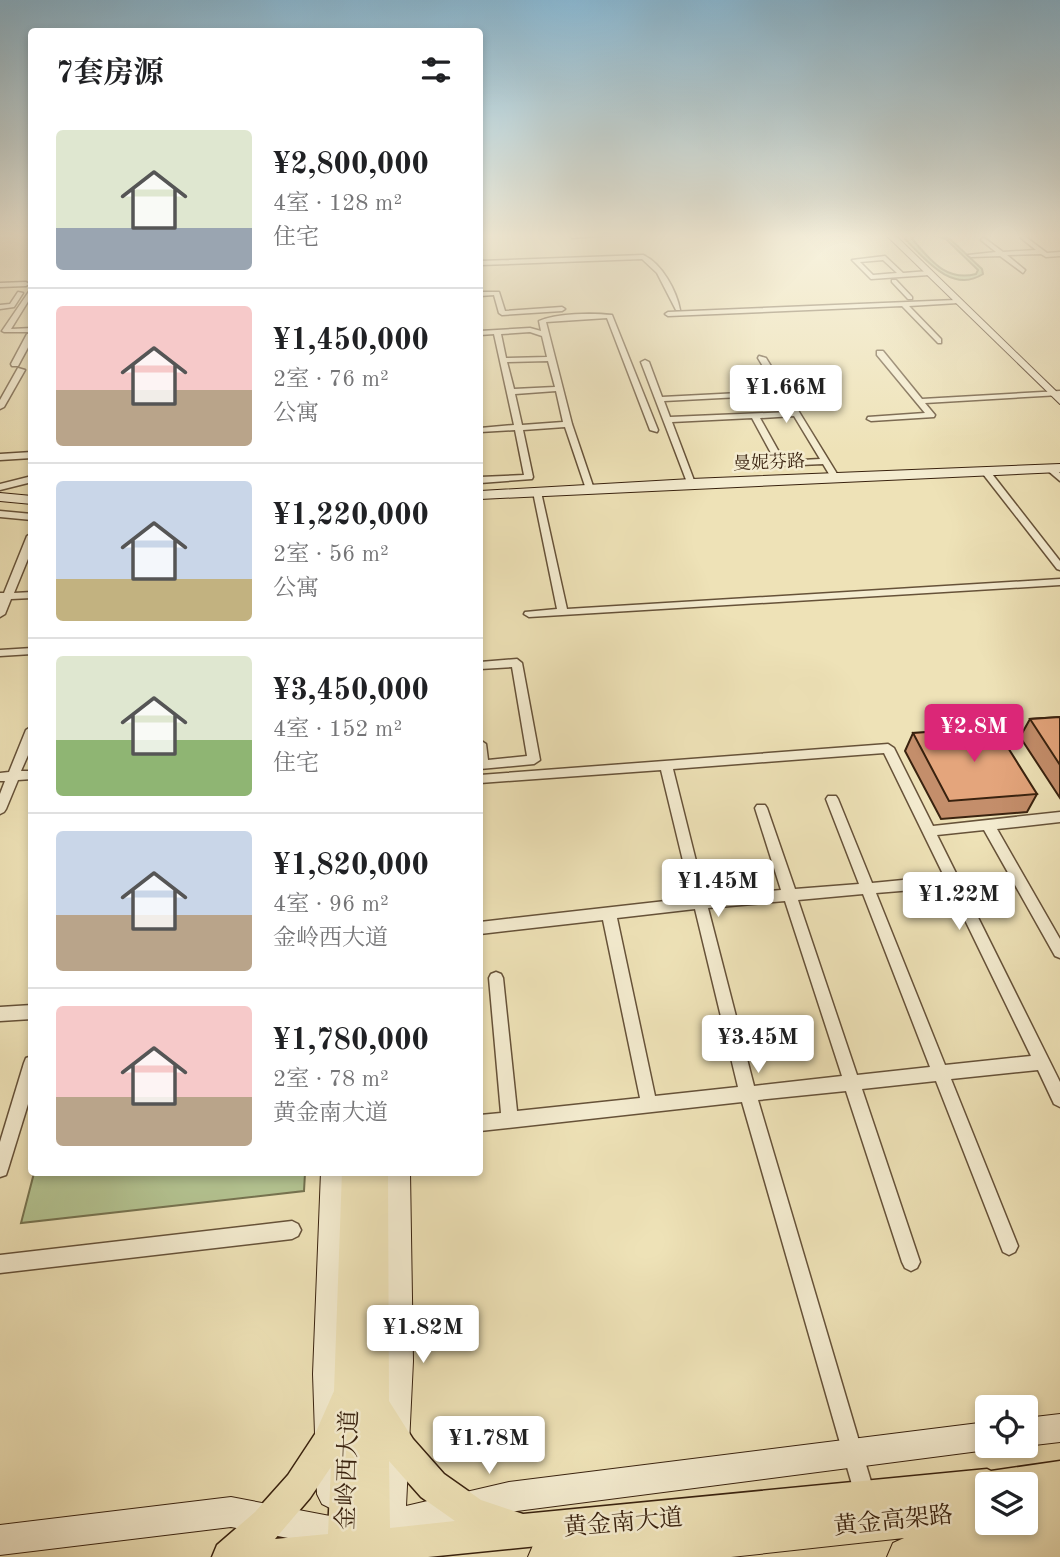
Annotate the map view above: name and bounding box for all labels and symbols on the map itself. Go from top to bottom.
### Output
pin: ¥1.66M [729,366,843,425]
street label: 曼妮芬路 [733,451,805,473]
pin: ¥2.8M [925,704,1023,764]
pin: ¥1.45M [661,860,775,919]
pin: ¥1.22M [902,872,1016,932]
pin: ¥3.45M [701,1016,815,1075]
pin: ¥1.82M [366,1306,480,1365]
street label: 金岭西大道 [332,1410,363,1530]
pin: ¥1.78M [432,1416,546,1476]
street label: 黄金高架路 [832,1501,954,1540]
street label: 黄金南大道 [562,1504,684,1541]

